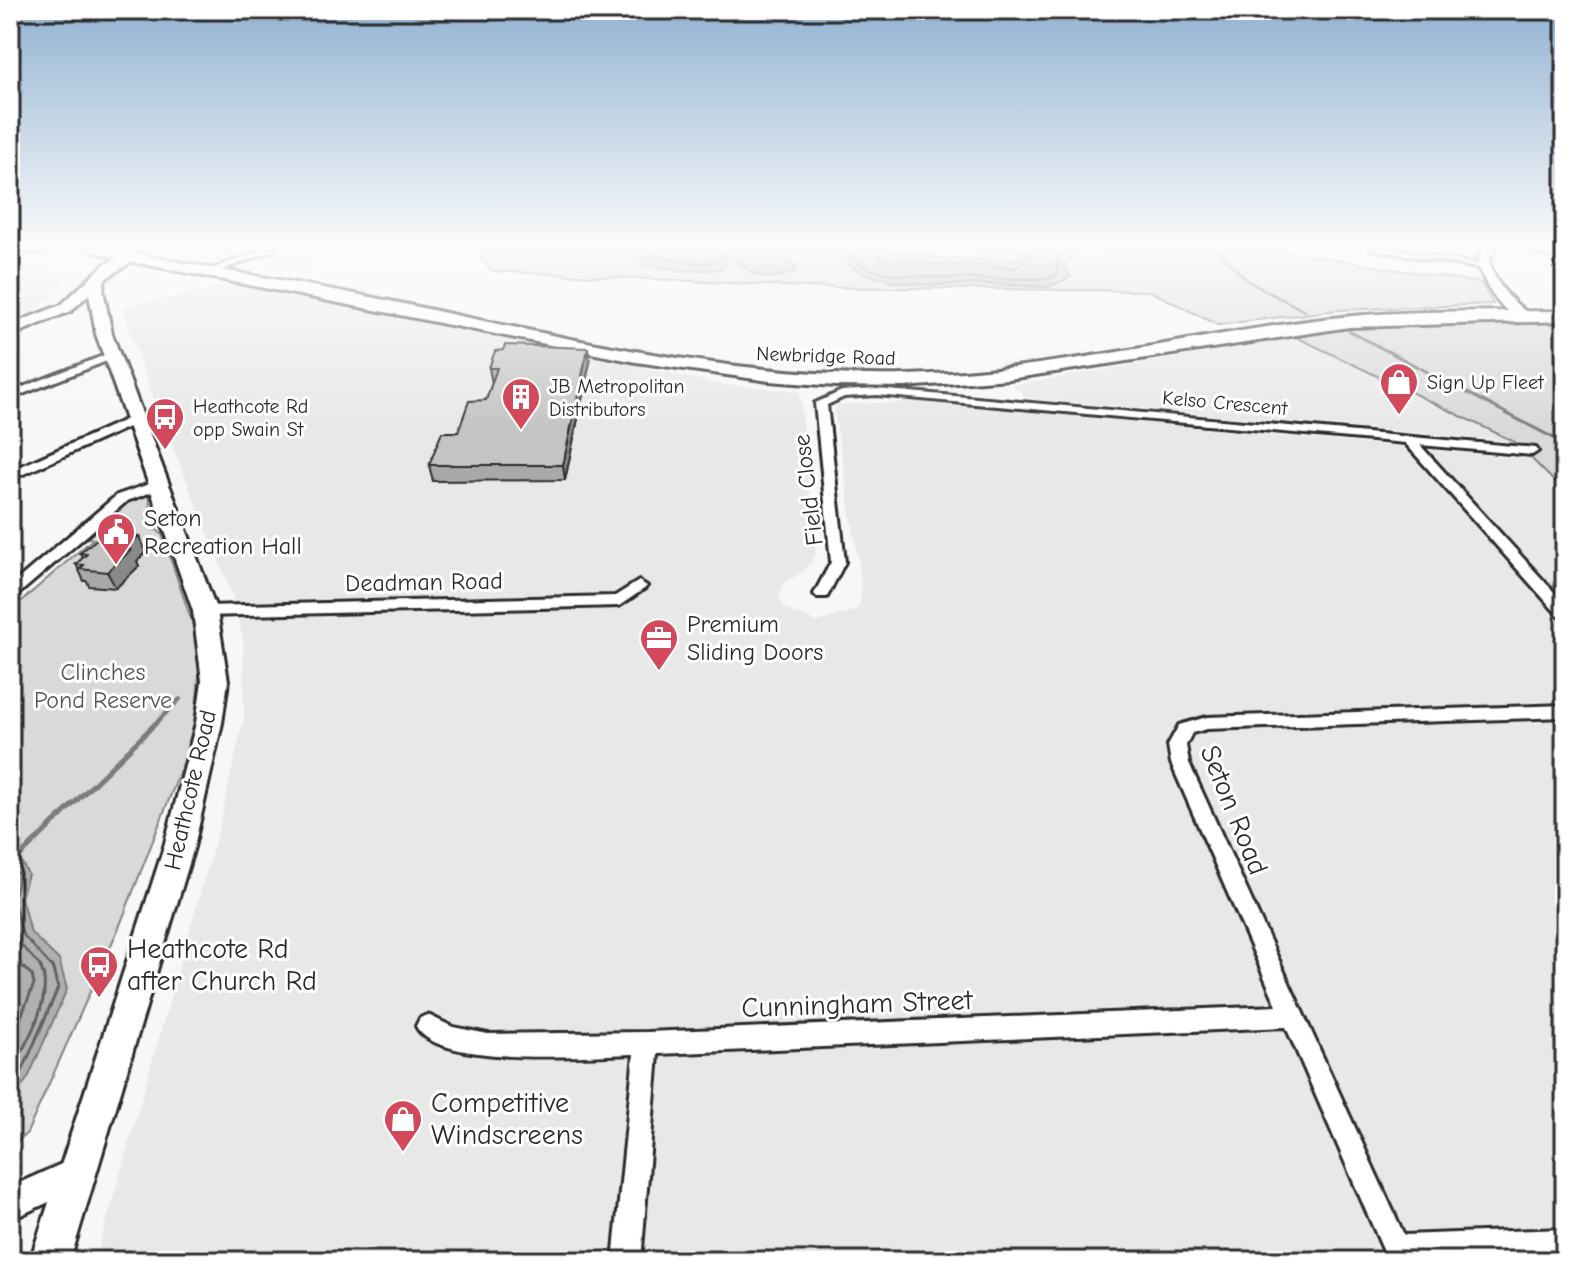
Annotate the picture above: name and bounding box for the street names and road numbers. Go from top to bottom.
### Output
street label: Newbridge Road [756,342,896,370]
street label: Kelso Crescent [1161,386,1290,420]
street label: Field Close [787,433,829,547]
street label: Deadman Road [345,567,503,597]
street label: Heathcote Road [158,707,222,873]
street label: Seton Road [1194,741,1274,879]
street label: Cunningham Street [741,984,974,1024]

